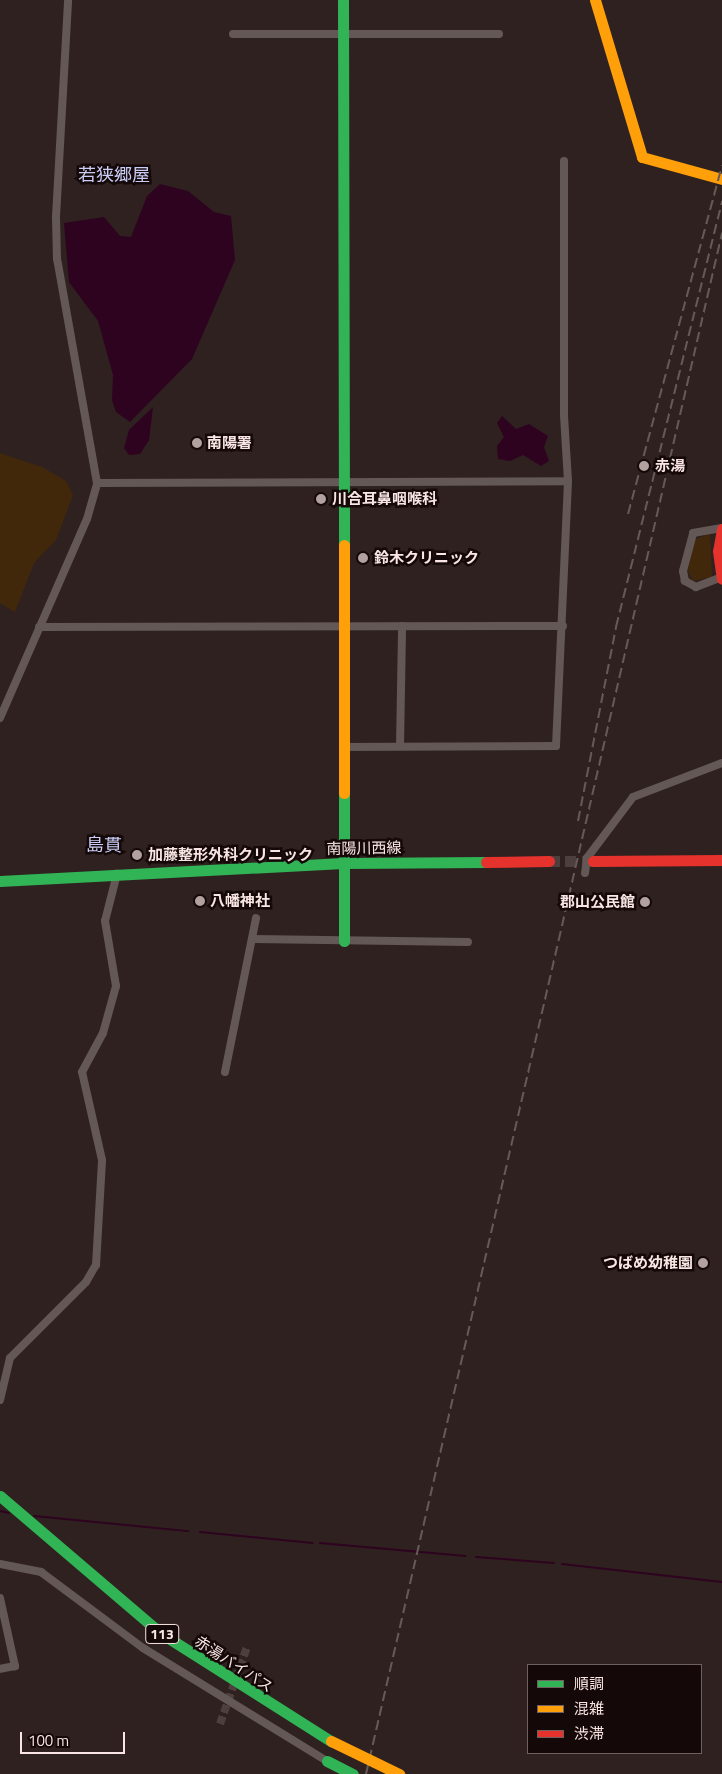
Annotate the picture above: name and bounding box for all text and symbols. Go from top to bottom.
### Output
district label: 若狭郷屋 [78,164,150,186]
place label: 南陽署 [207,434,252,452]
marker: 南陽署 [191,437,203,449]
place label: 赤湯 [655,457,685,475]
marker: 赤湯 [637,459,651,473]
place label: 川合耳鼻咽喉科 [332,490,437,508]
marker: 川合耳鼻咽喉科 [314,492,328,506]
place label: 鈴木クリニック [374,549,479,567]
marker: 鈴木クリニック [356,551,370,565]
district label: 島貫 [86,834,122,856]
street label: 南陽川西線 [326,838,402,858]
place label: 加藤整形外科クリニック [148,846,313,864]
marker: 加藤整形外科クリニック [130,848,144,862]
place label: 八幡神社 [210,892,270,910]
place label: 郡山公民館 [560,893,635,911]
marker: 八幡神社 [194,895,206,907]
marker: 郡山公民館 [639,896,651,908]
place label: つばめ幼稚園 [603,1254,693,1272]
marker: つばめ幼稚園 [697,1257,709,1269]
road number: 113 [144,1622,180,1646]
street label: 赤湯バイパス [191,1632,277,1696]
legend [527,1664,702,1754]
text: 順調 [574,1672,604,1695]
text: 混雑 [574,1697,604,1720]
scale bar [22,1722,128,1754]
text: 渋滞 [574,1722,604,1745]
text: 100 m [28,1729,69,1752]

